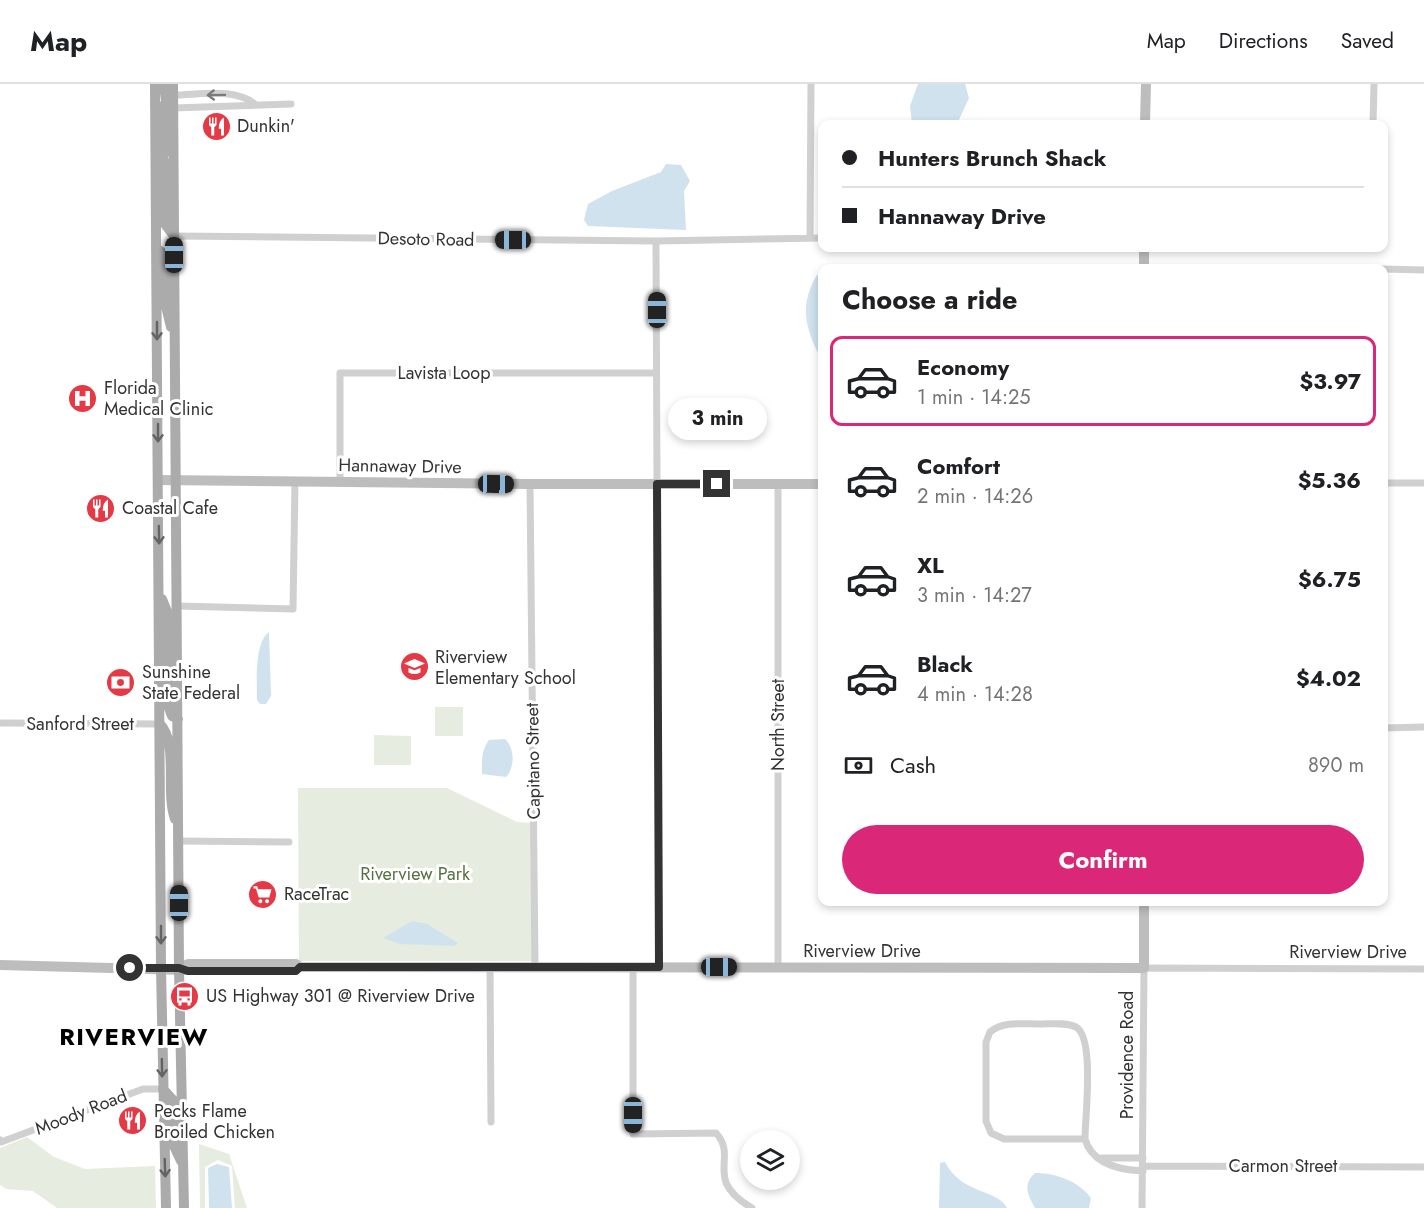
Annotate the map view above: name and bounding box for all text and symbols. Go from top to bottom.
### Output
text: Map [30,21,87,62]
text: Map [1147,26,1186,56]
text: Directions [1219,26,1308,56]
text: Saved [1341,26,1394,56]
one-way arrow [207,89,227,101]
restaurant icon: Dunkin' [200,110,232,142]
place label: Dunkin' [237,113,295,139]
text: Hunters Brunch Shack [878,142,1107,174]
text: Hannaway Drive [878,200,1046,232]
street label: Desoto Road [377,225,475,253]
car [495,231,531,249]
car [165,237,183,273]
text: Choose a ride [842,280,1017,319]
car [648,292,666,328]
one-way arrow [151,321,163,341]
text: Economy [917,351,1009,383]
icon: car [845,354,899,408]
street label: Lavista Loop [398,360,490,386]
text: $3.97 [1300,365,1361,397]
place label: Florida Medical Clinic [104,375,213,422]
hospital icon: Florida Medical Clinic [67,382,99,414]
text: 1 min · 14:25 [917,383,1031,412]
callout: 3 min [668,397,766,439]
text: 3 min [692,404,743,433]
one-way arrow [152,423,164,443]
text: Comfort [917,450,1000,482]
street label: Hannaway Drive [338,452,462,480]
icon: car [845,453,899,507]
text: $5.36 [1298,464,1361,496]
route end [703,470,730,497]
car [478,475,514,493]
text: 2 min · 14:26 [917,482,1033,511]
restaurant icon: Coastal Cafe [85,492,117,524]
place label: Coastal Cafe [122,495,218,521]
one-way arrow [153,525,164,545]
text: XL [917,549,944,581]
icon: car [845,552,899,606]
text: $6.75 [1298,563,1361,595]
text: 3 min · 14:27 [917,581,1032,610]
place label: Riverview Elementary School [435,644,576,691]
text: Black [917,648,973,680]
school or university icon: Riverview Elementary School [398,651,430,683]
icon: car [845,651,899,705]
place label: Sunshine State Federal [142,659,240,706]
text: $4.02 [1296,662,1361,694]
bank icon: Sunshine State Federal [105,666,137,698]
street label: North Street [765,678,791,771]
text: 4 min · 14:28 [917,680,1033,709]
street label: Capitano Street [519,702,547,819]
street label: Sanford Street [26,711,135,737]
icon: cash [842,749,875,782]
text: Cash [890,749,936,781]
text: 890 m [1308,751,1364,780]
button: Confirm [842,825,1364,894]
park label: Riverview Park [360,861,470,887]
supermarket icon: RaceTrac [247,878,279,910]
place label: RaceTrac [284,881,349,907]
car [170,885,188,921]
one-way arrow [155,924,167,944]
street label: Riverview Drive [803,938,921,964]
street label: Riverview Drive [1289,939,1407,965]
route start [116,954,143,981]
car [701,958,737,976]
bus stop icon: US Highway 301 @ Riverview Drive [169,980,201,1012]
place label: US Highway 301 @ Riverview Drive [206,983,475,1009]
street label: Providence Road [1114,991,1140,1119]
district label: RIVERVIEW [59,1019,209,1054]
one-way arrow [157,1058,168,1078]
street label: Moody Road [31,1083,131,1141]
car [624,1097,642,1133]
place label: Pecks Flame Broiled Chicken [154,1098,275,1145]
restaurant icon: Pecks Flame Broiled Chicken [117,1105,149,1137]
map controls [740,1130,800,1190]
button: layers [740,1130,800,1190]
street label: Carmon Street [1229,1153,1338,1179]
one-way arrow [160,1158,171,1178]

